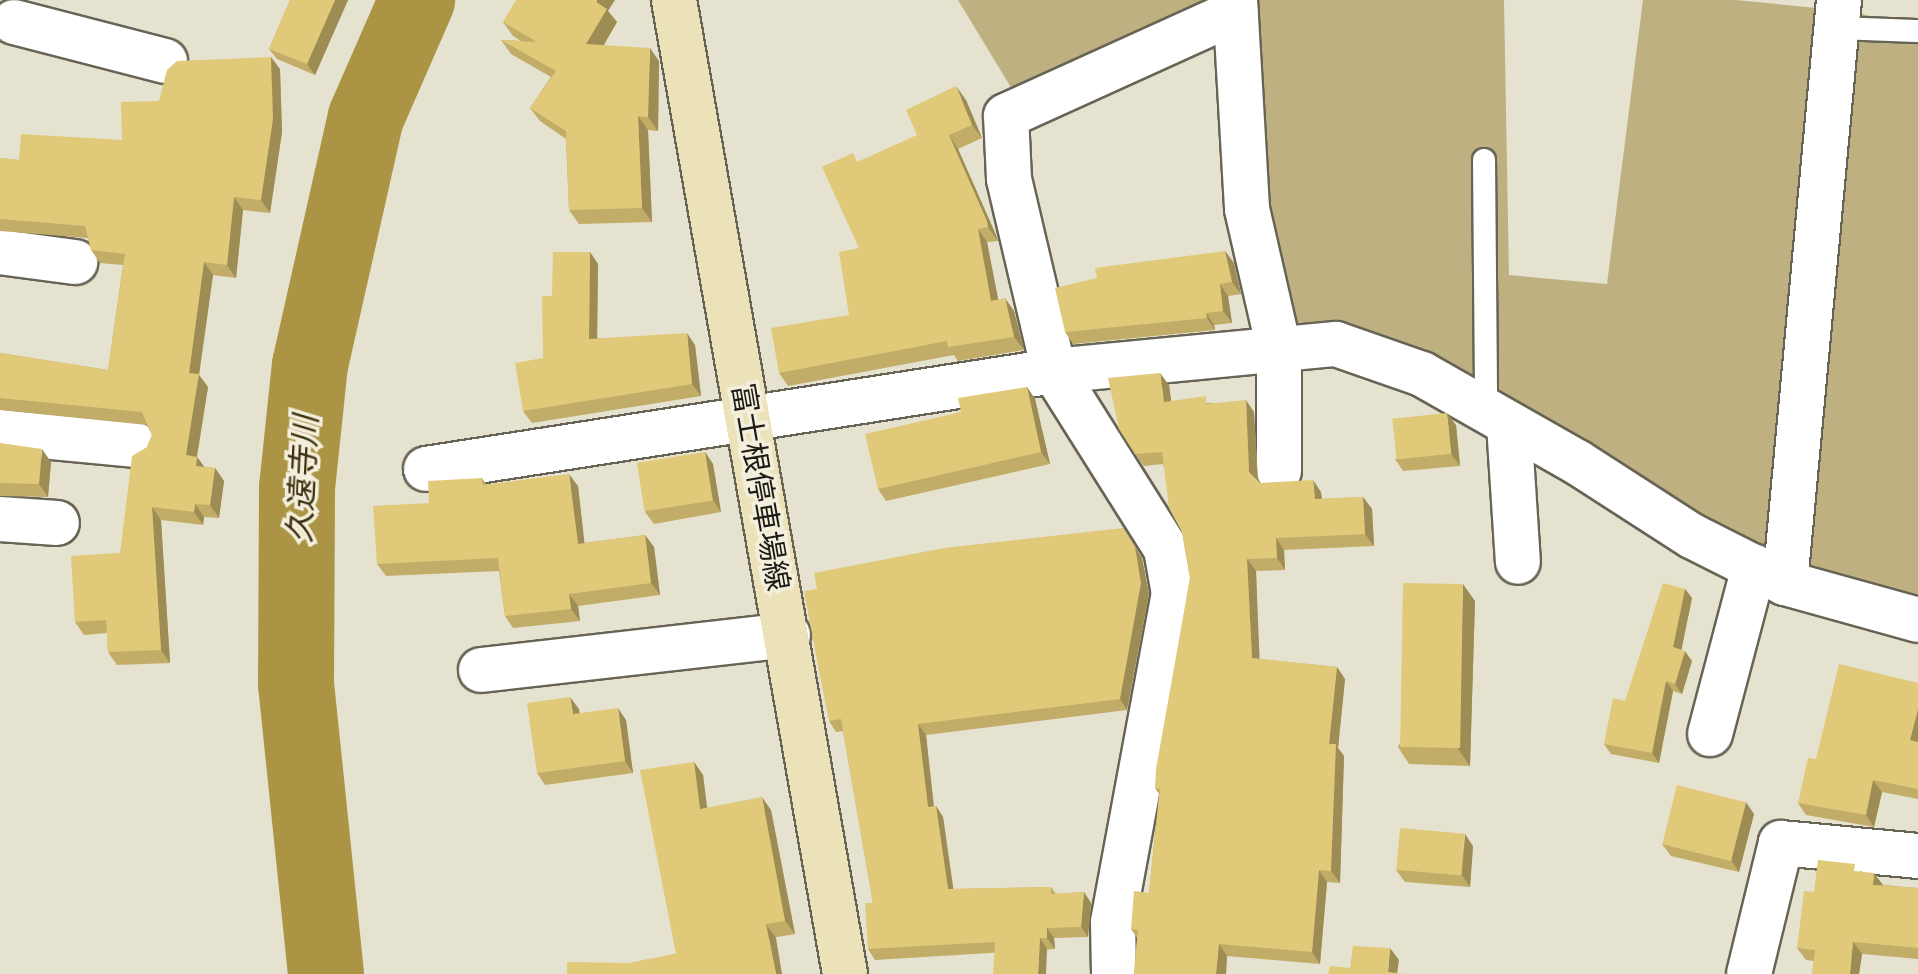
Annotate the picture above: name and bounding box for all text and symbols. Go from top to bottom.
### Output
street label: 富士根停車場線 [725,380,797,594]
water label: 久遠寺川 [279,414,325,544]

